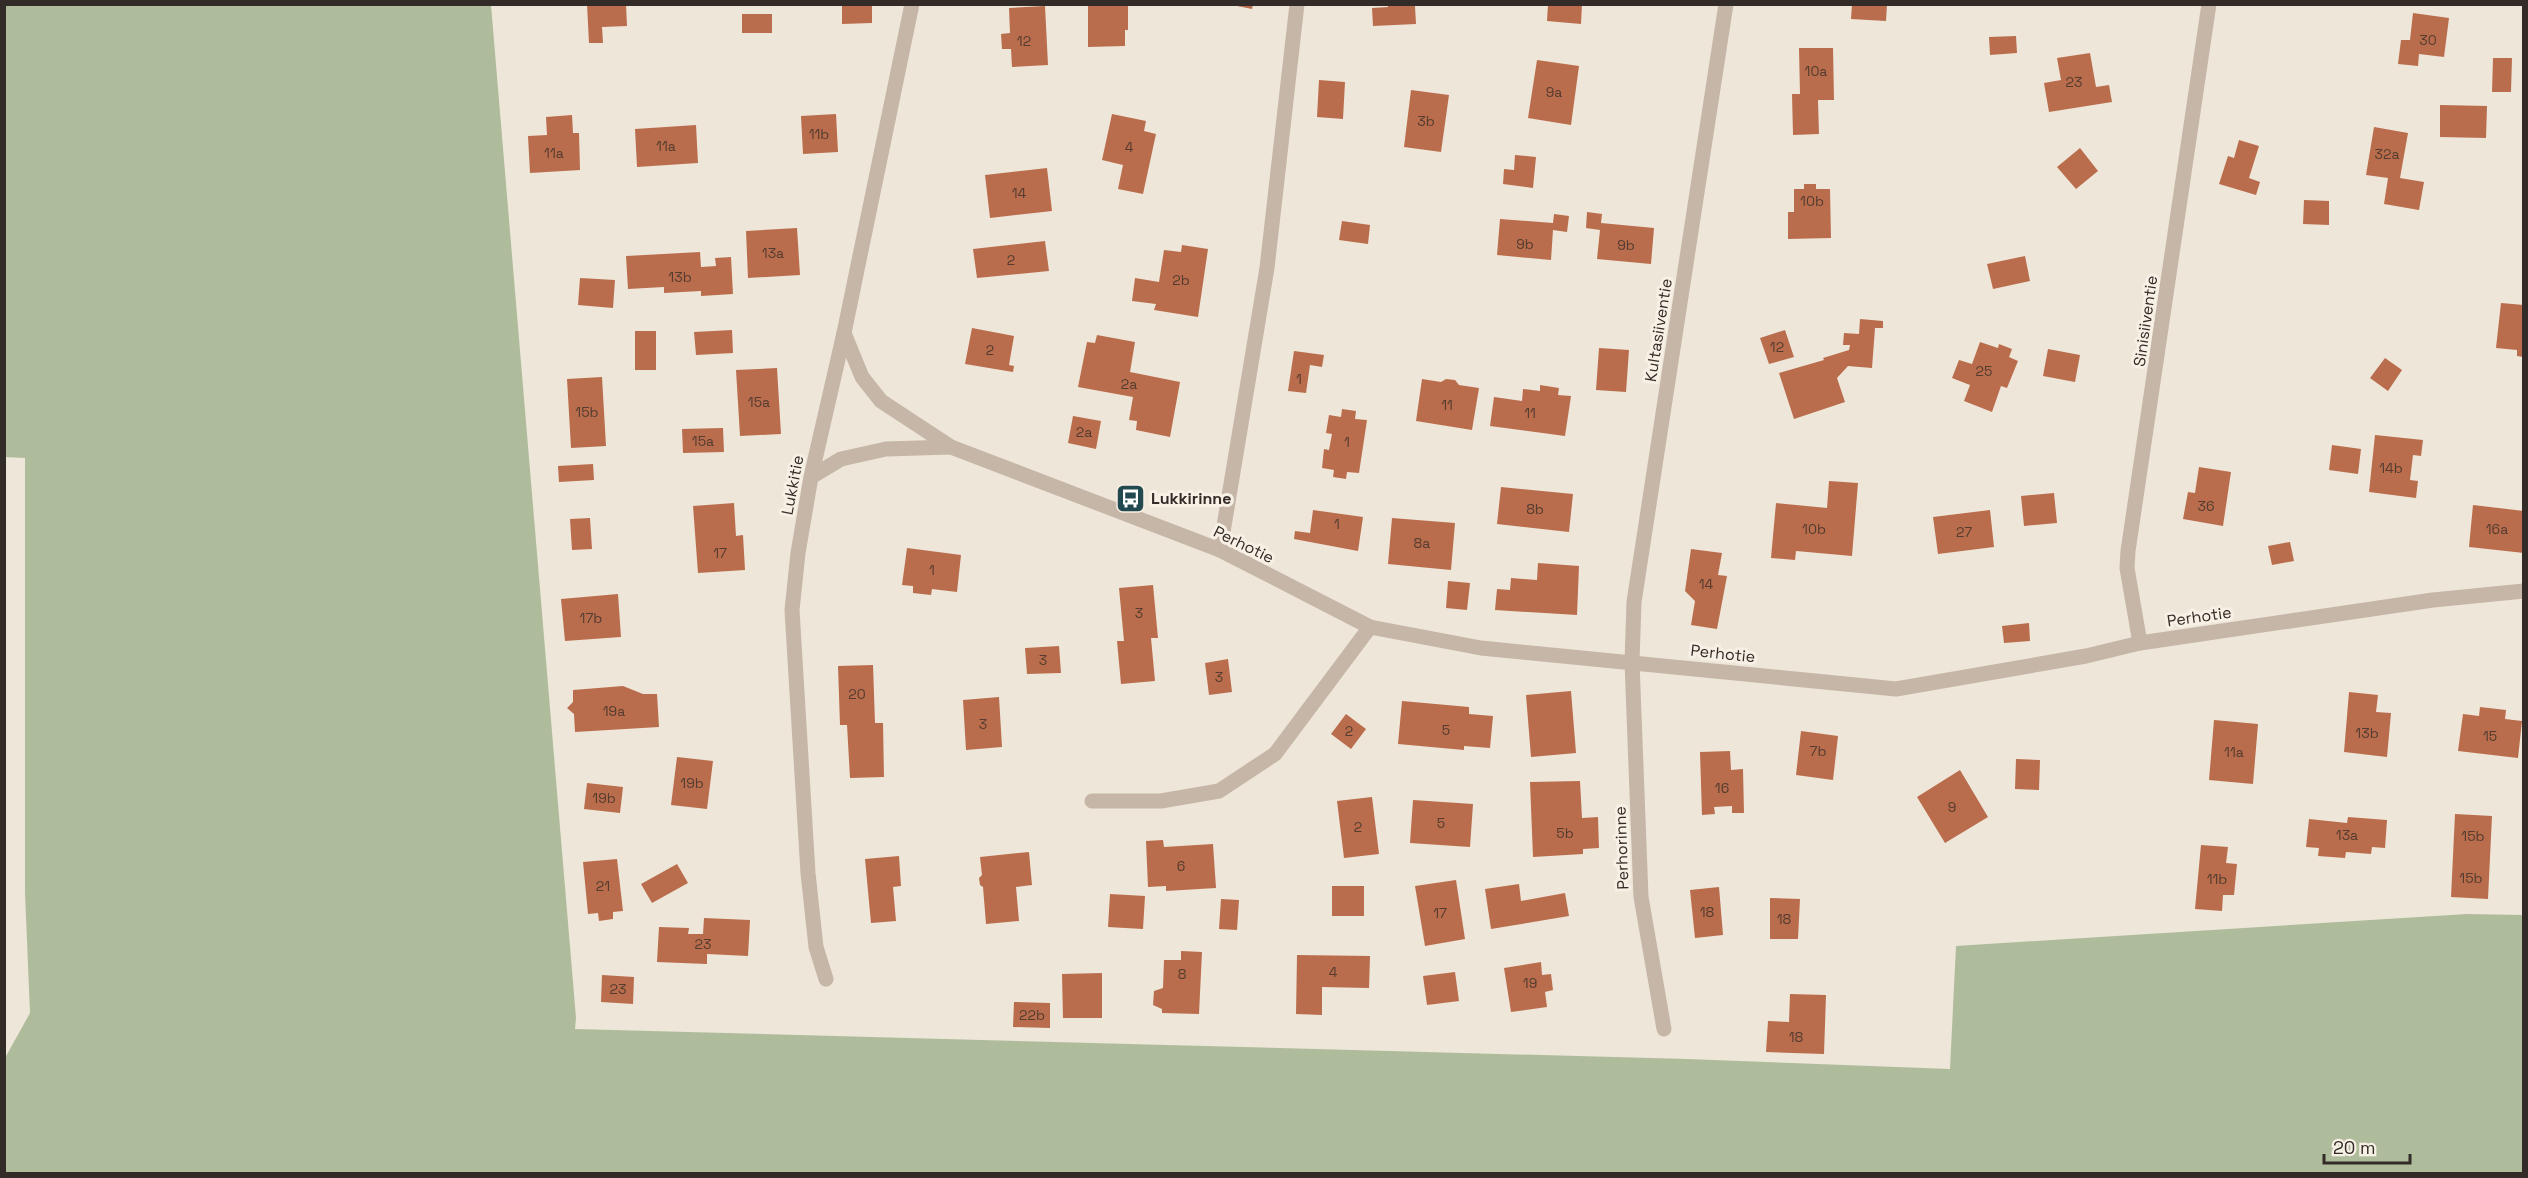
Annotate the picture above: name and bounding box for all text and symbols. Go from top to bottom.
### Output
house number: 30 [2419,31,2437,49]
house number: 12 [1017,32,1031,50]
house number: 10a [1805,62,1827,80]
house number: 23 [2066,73,2082,91]
house number: 9a [1546,83,1562,101]
house number: 3b [1417,112,1435,130]
house number: 11b [809,125,829,143]
house number: 11a [656,137,676,155]
house number: 4 [1125,138,1134,156]
house number: 11a [544,144,564,162]
house number: 32a [2375,145,2399,163]
house number: 14 [1012,184,1027,202]
house number: 10b [1800,192,1824,210]
house number: 9b [1516,235,1534,253]
house number: 9b [1617,236,1635,254]
house number: 13a [762,244,784,262]
house number: 2 [1007,251,1015,269]
house number: 13b [668,268,692,286]
house number: 2b [1172,271,1190,289]
street label: Sinisiiventie [2129,274,2162,368]
street label: Kultasiiventie [1640,277,1677,383]
house number: 12 [1770,338,1784,356]
house number: 2 [986,341,994,359]
house number: 25 [1976,362,1992,380]
house number: 1 [1296,370,1302,388]
house number: 2a [1121,375,1137,393]
house number: 15a [748,393,770,411]
house number: 11 [1441,396,1453,414]
house number: 15b [575,403,599,421]
house number: 11 [1524,404,1536,422]
house number: 2a [1076,423,1092,441]
house number: 15a [692,432,714,450]
house number: 1 [1344,433,1350,451]
street label: Lukkitie [776,453,809,517]
house number: 14b [2379,459,2403,477]
bus stop icon: Lukkirinne [1114,482,1146,514]
place label: Lukkirinne [1151,488,1231,509]
house number: 36 [2197,497,2215,515]
house number: 8b [1526,500,1544,518]
house number: 1 [1334,515,1340,533]
house number: 10b [1802,520,1826,538]
house number: 16a [2486,520,2508,538]
street label: Perhotie [1210,521,1278,568]
house number: 27 [1956,523,1972,541]
house number: 8a [1414,534,1430,552]
house number: 17 [713,544,727,562]
house number: 1 [929,561,935,579]
house number: 14 [1699,575,1714,593]
street label: Perhotie [2165,602,2233,631]
house number: 3 [1135,604,1143,622]
house number: 17b [580,609,602,627]
street label: Perhotie [1690,640,1756,667]
house number: 3 [1039,651,1047,669]
house number: 3 [1215,668,1223,686]
house number: 20 [848,685,866,703]
house number: 19a [603,702,625,720]
house number: 3 [979,715,987,733]
house number: 5 [1442,721,1450,739]
house number: 2 [1345,722,1353,740]
house number: 13b [2355,724,2379,742]
house number: 15 [2483,727,2497,745]
house number: 7b [1810,742,1826,760]
house number: 11a [2224,743,2244,761]
house number: 19b [680,774,704,792]
house number: 16 [1715,779,1729,797]
house number: 19b [592,789,616,807]
house number: 9 [1948,798,1956,816]
street label: Perhorinne [1610,806,1633,890]
house number: 5 [1437,814,1445,832]
house number: 2 [1354,818,1362,836]
house number: 5b [1556,824,1574,842]
house number: 13a [2336,826,2358,844]
house number: 15b [2461,827,2485,845]
house number: 6 [1177,857,1185,875]
house number: 15b [2459,869,2483,887]
house number: 11b [2207,870,2227,888]
house number: 21 [596,877,610,895]
house number: 18 [1700,903,1715,921]
house number: 17 [1433,904,1447,922]
house number: 18 [1777,910,1792,928]
house number: 23 [695,935,711,953]
house number: 4 [1329,963,1338,981]
house number: 8 [1178,965,1187,983]
house number: 19 [1523,974,1537,992]
house number: 23 [610,980,626,998]
house number: 22b [1019,1006,1045,1024]
house number: 18 [1789,1028,1804,1046]
scale bar [2324,1127,2410,1165]
text: 20 m [2333,1136,2376,1159]

